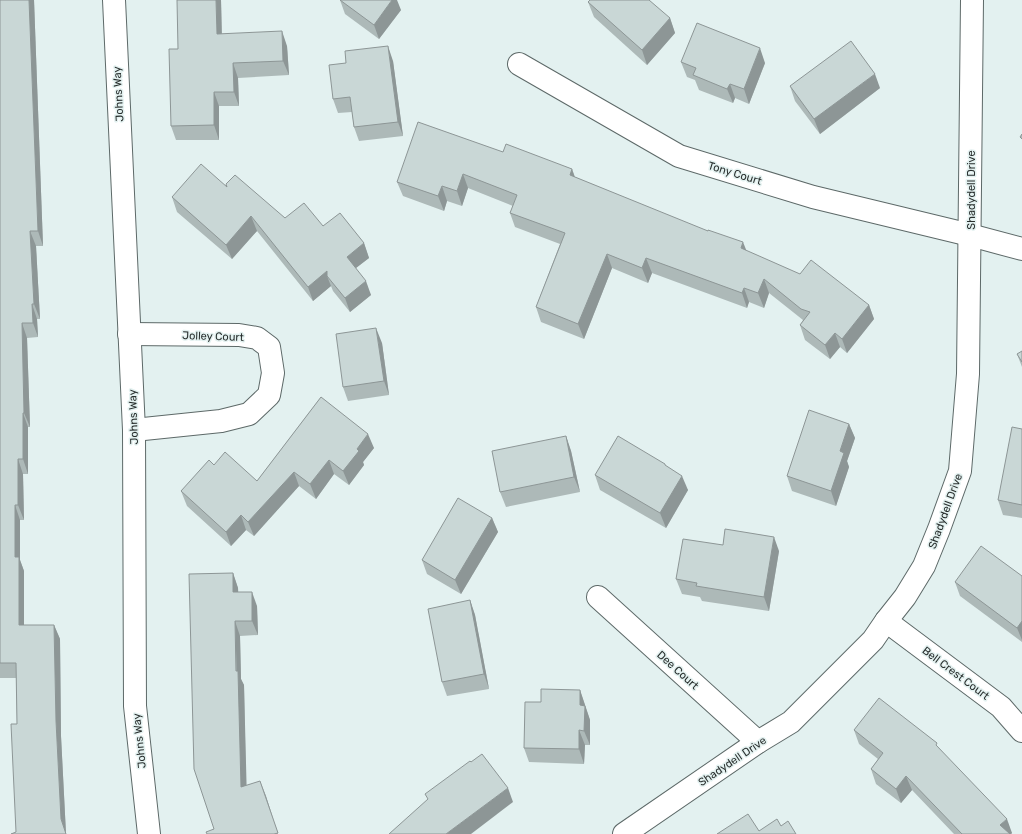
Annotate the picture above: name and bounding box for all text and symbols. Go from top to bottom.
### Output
street label: Johns Way [111,66,126,122]
street label: Shadydell Drive [965,150,978,230]
street label: Tony Court [706,159,764,188]
street label: Jolley Court [182,329,245,344]
street label: Johns Way [126,389,141,445]
street label: Shadydell Drive [926,472,965,551]
street label: Bell Crest Court [920,644,992,703]
street label: Dee Court [654,648,702,693]
street label: Johns Way [130,713,149,769]
street label: Shadydell Drive [696,734,769,789]

